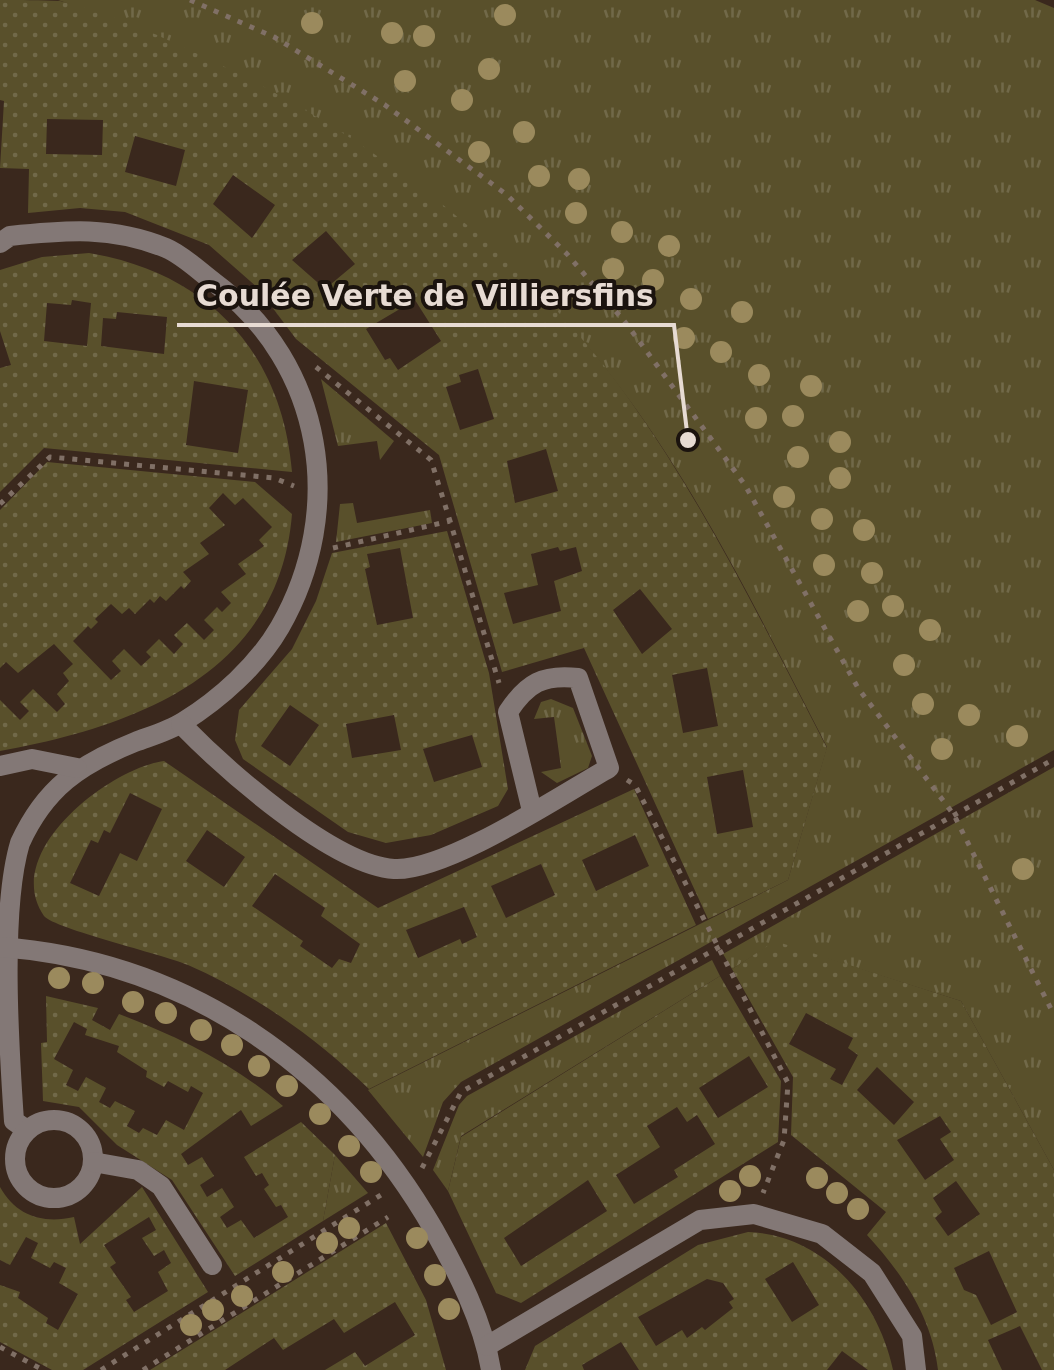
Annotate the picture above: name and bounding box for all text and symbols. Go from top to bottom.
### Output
callout: Coulée Verte de Villiersfins [177,265,674,325]
text: Coulée Verte de Villiersfins [196,278,654,313]

